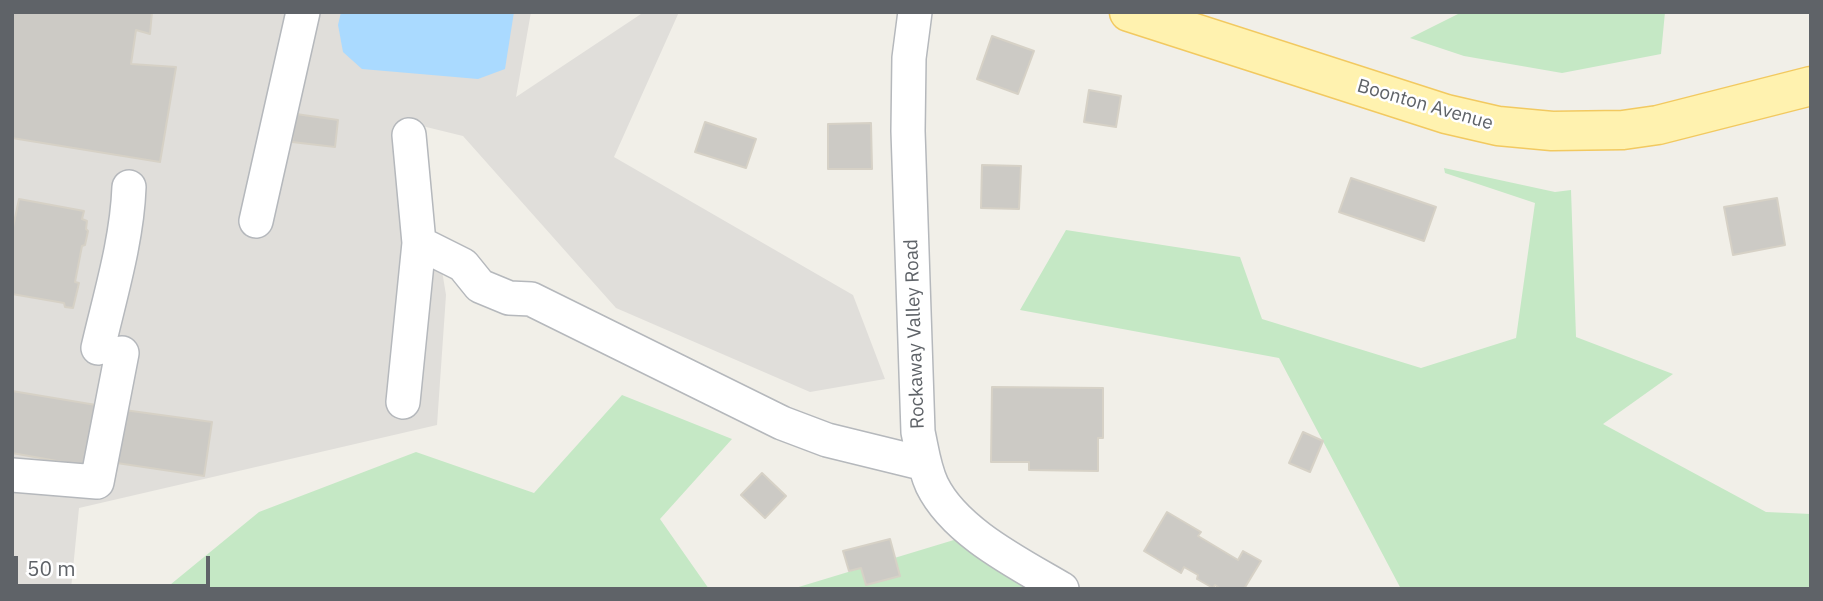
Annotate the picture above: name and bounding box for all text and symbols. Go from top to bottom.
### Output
street label: Boonton Avenue [1354,75,1496,135]
street label: Rockaway Valley Road [900,239,930,429]
scale bar [18,542,214,586]
text: 50 m [27,554,76,582]

